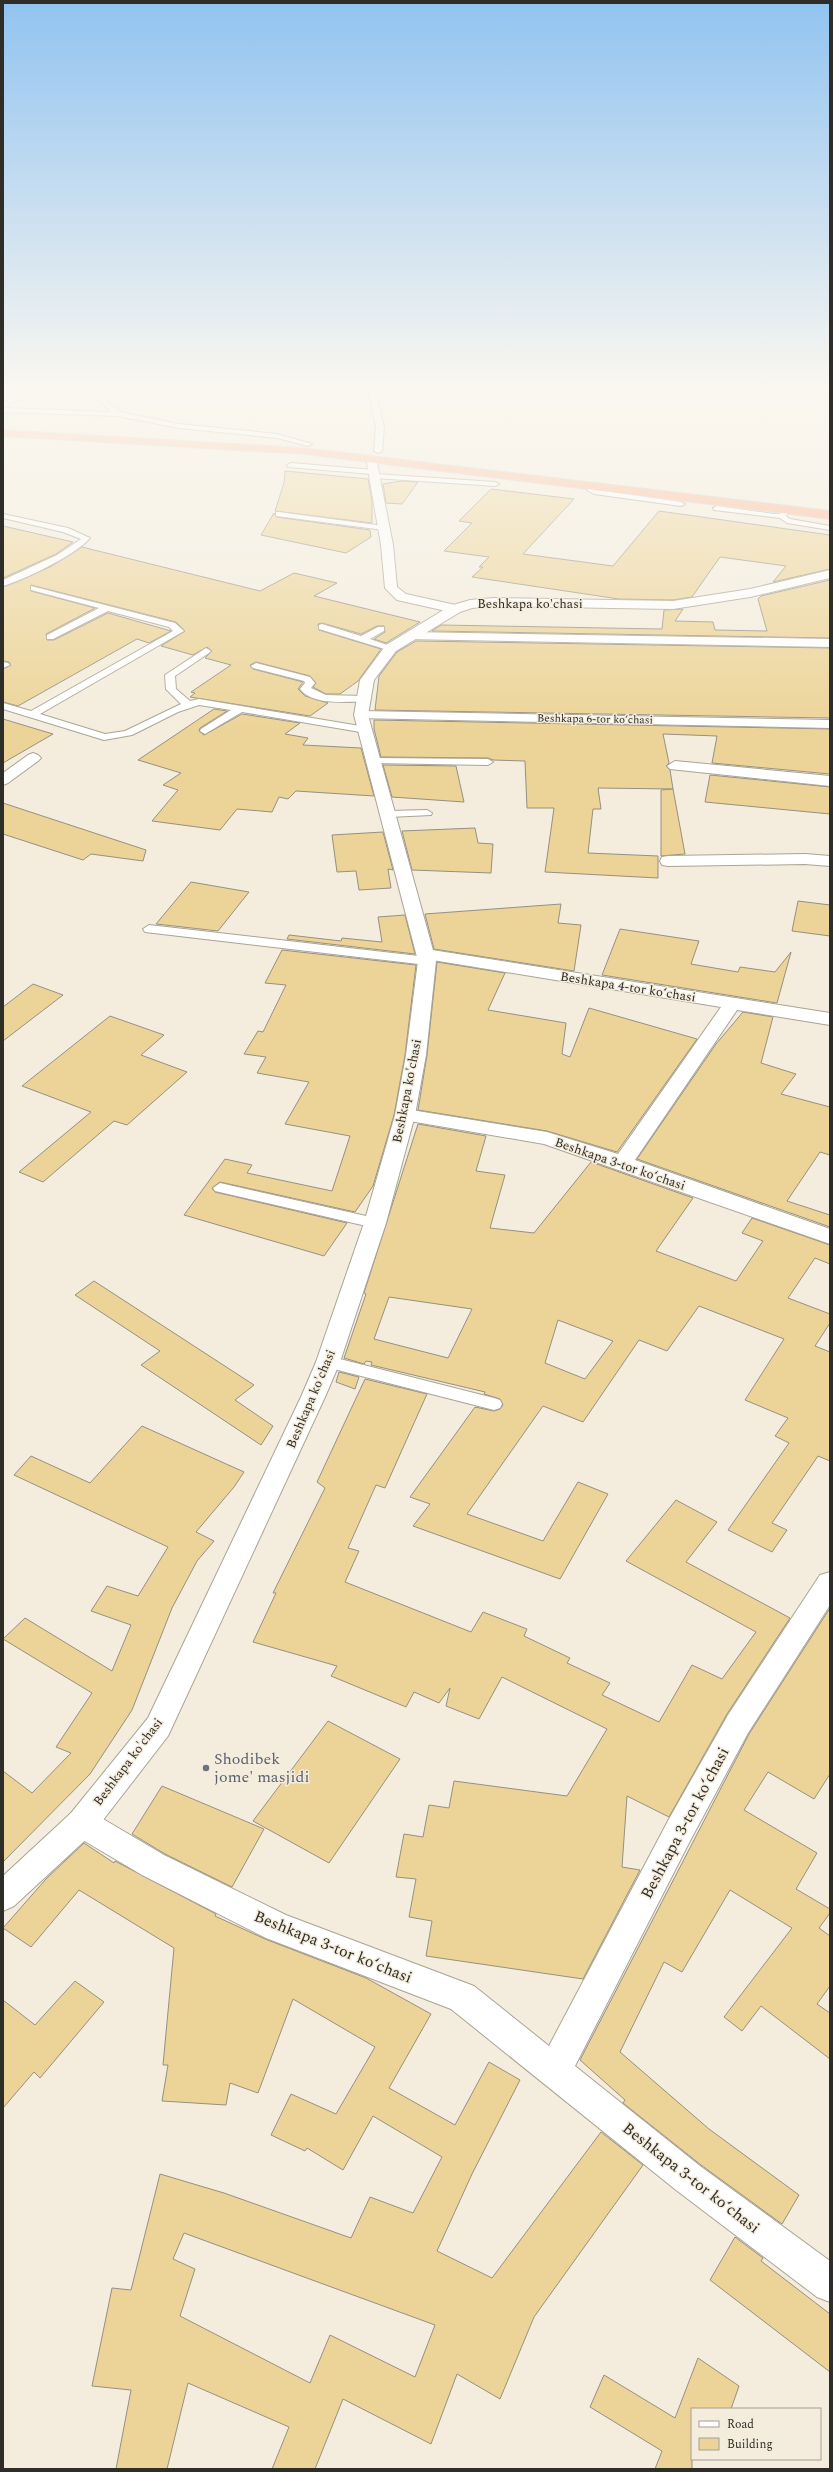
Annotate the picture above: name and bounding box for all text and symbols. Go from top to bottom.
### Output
street label: Beshkapa ko'chasi [477,594,583,614]
street label: Beshkapa 6-tor koʻchasi [537,709,653,729]
street label: Beshkapa 4-tor koʻchasi [559,966,697,1008]
street label: Beshkapa ko'chasi [387,1037,427,1145]
street label: Beshkapa 3-tor koʻchasi [552,1132,688,1196]
street label: Beshkapa ko'chasi [281,1346,341,1452]
street label: Beshkapa ko'chasi [88,1714,168,1810]
street label: Beshkapa 3-tor koʻchasi [635,1743,735,1903]
place label: Shodibek jome' masjidi [214,1747,310,1789]
marker: Shodibek jome' masjidi [201,1763,211,1773]
street label: Beshkapa 3-tor koʻchasi [250,1904,416,1990]
street label: Beshkapa 3-tor koʻchasi [617,2117,765,2239]
legend [691,2408,821,2460]
text: Road [727,2415,754,2434]
text: Building [727,2435,773,2454]

